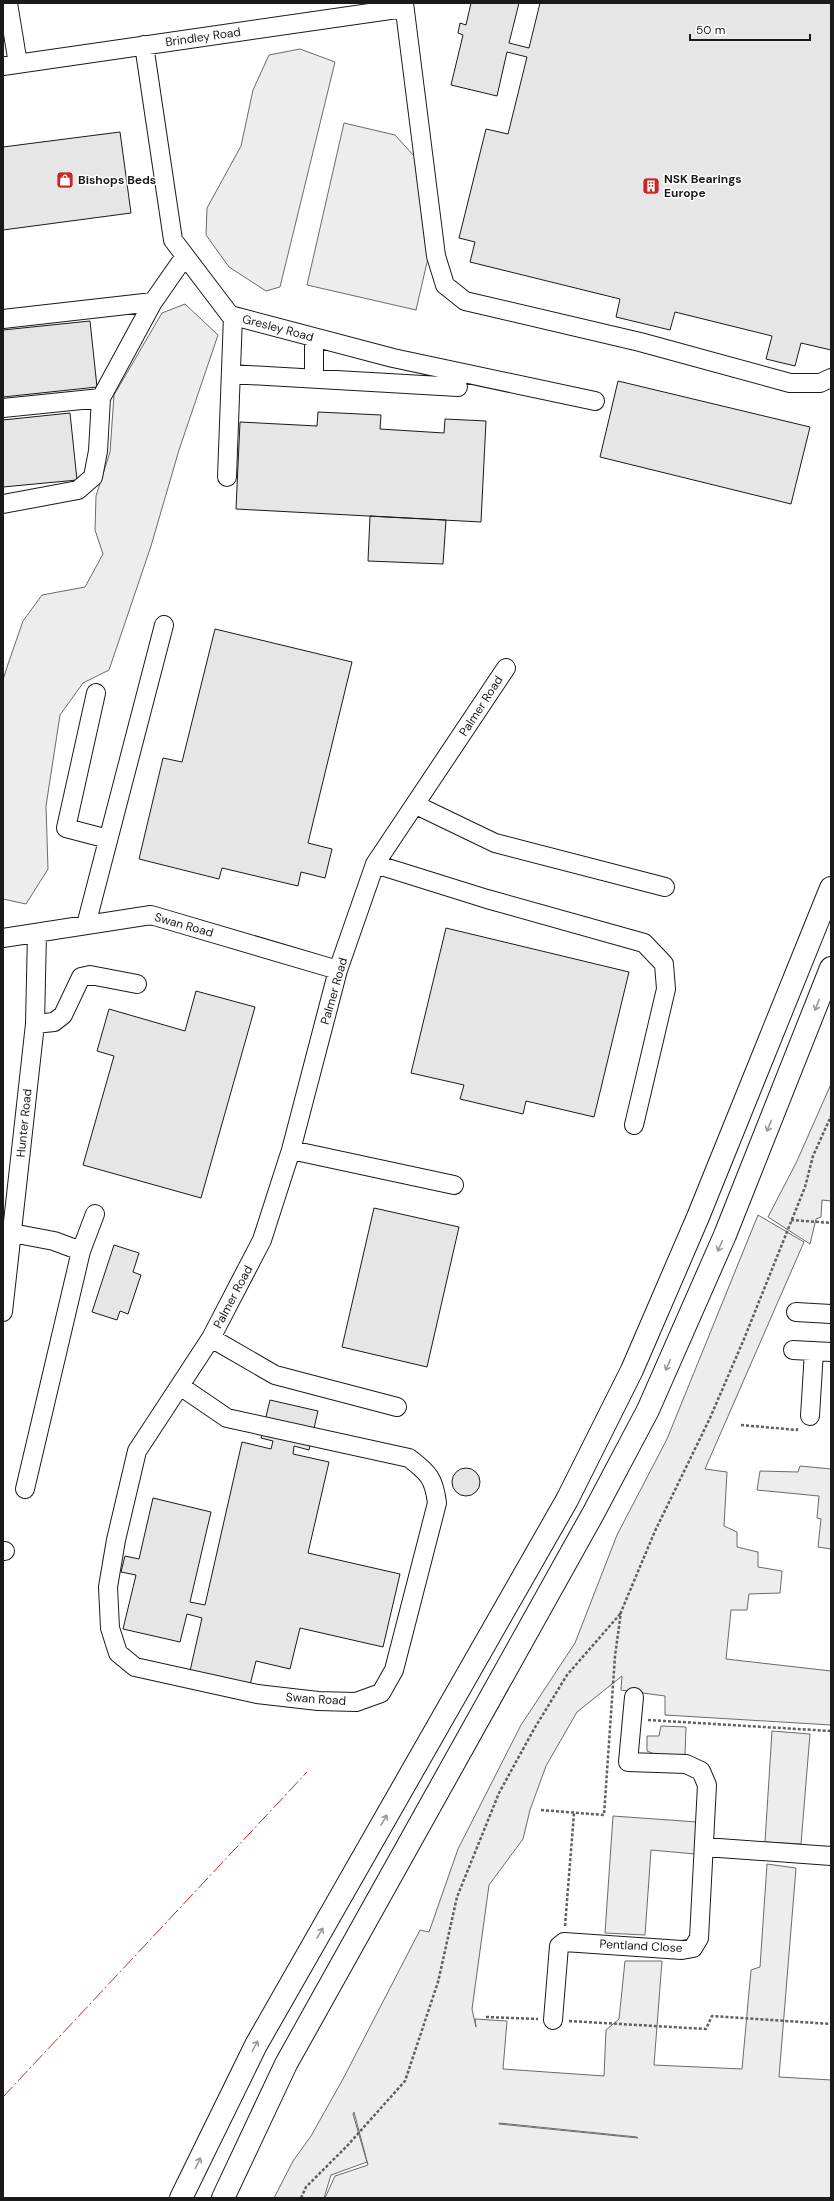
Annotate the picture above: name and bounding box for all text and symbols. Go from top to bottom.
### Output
scale bar [690,16,810,42]
text: 50 m [696,22,725,38]
street label: Brindley Road [164,24,242,50]
shop icon: Bishops Beds [55,170,75,190]
place label: NSK Bearings Europe [664,171,742,201]
place label: Bishops Beds [78,172,156,188]
building icon: NSK Bearings Europe [641,176,661,196]
street label: Gresley Road [241,311,315,345]
street label: Palmer Road [456,673,506,739]
street label: Swan Road [153,909,215,941]
street label: Palmer Road [317,956,351,1026]
one-way arrow [812,998,820,1010]
street label: Hunter Road [12,1088,36,1158]
one-way arrow [764,1119,772,1131]
one-way arrow [716,1240,723,1252]
street label: Palmer Road [210,1263,256,1331]
one-way arrow [664,1359,671,1371]
street label: Swan Road [285,1689,347,1709]
one-way arrow [381,1815,389,1827]
one-way arrow [316,1927,324,1939]
street label: Pentland Close [599,1936,683,1956]
one-way arrow [252,2041,260,2053]
one-way arrow [195,2157,202,2169]

